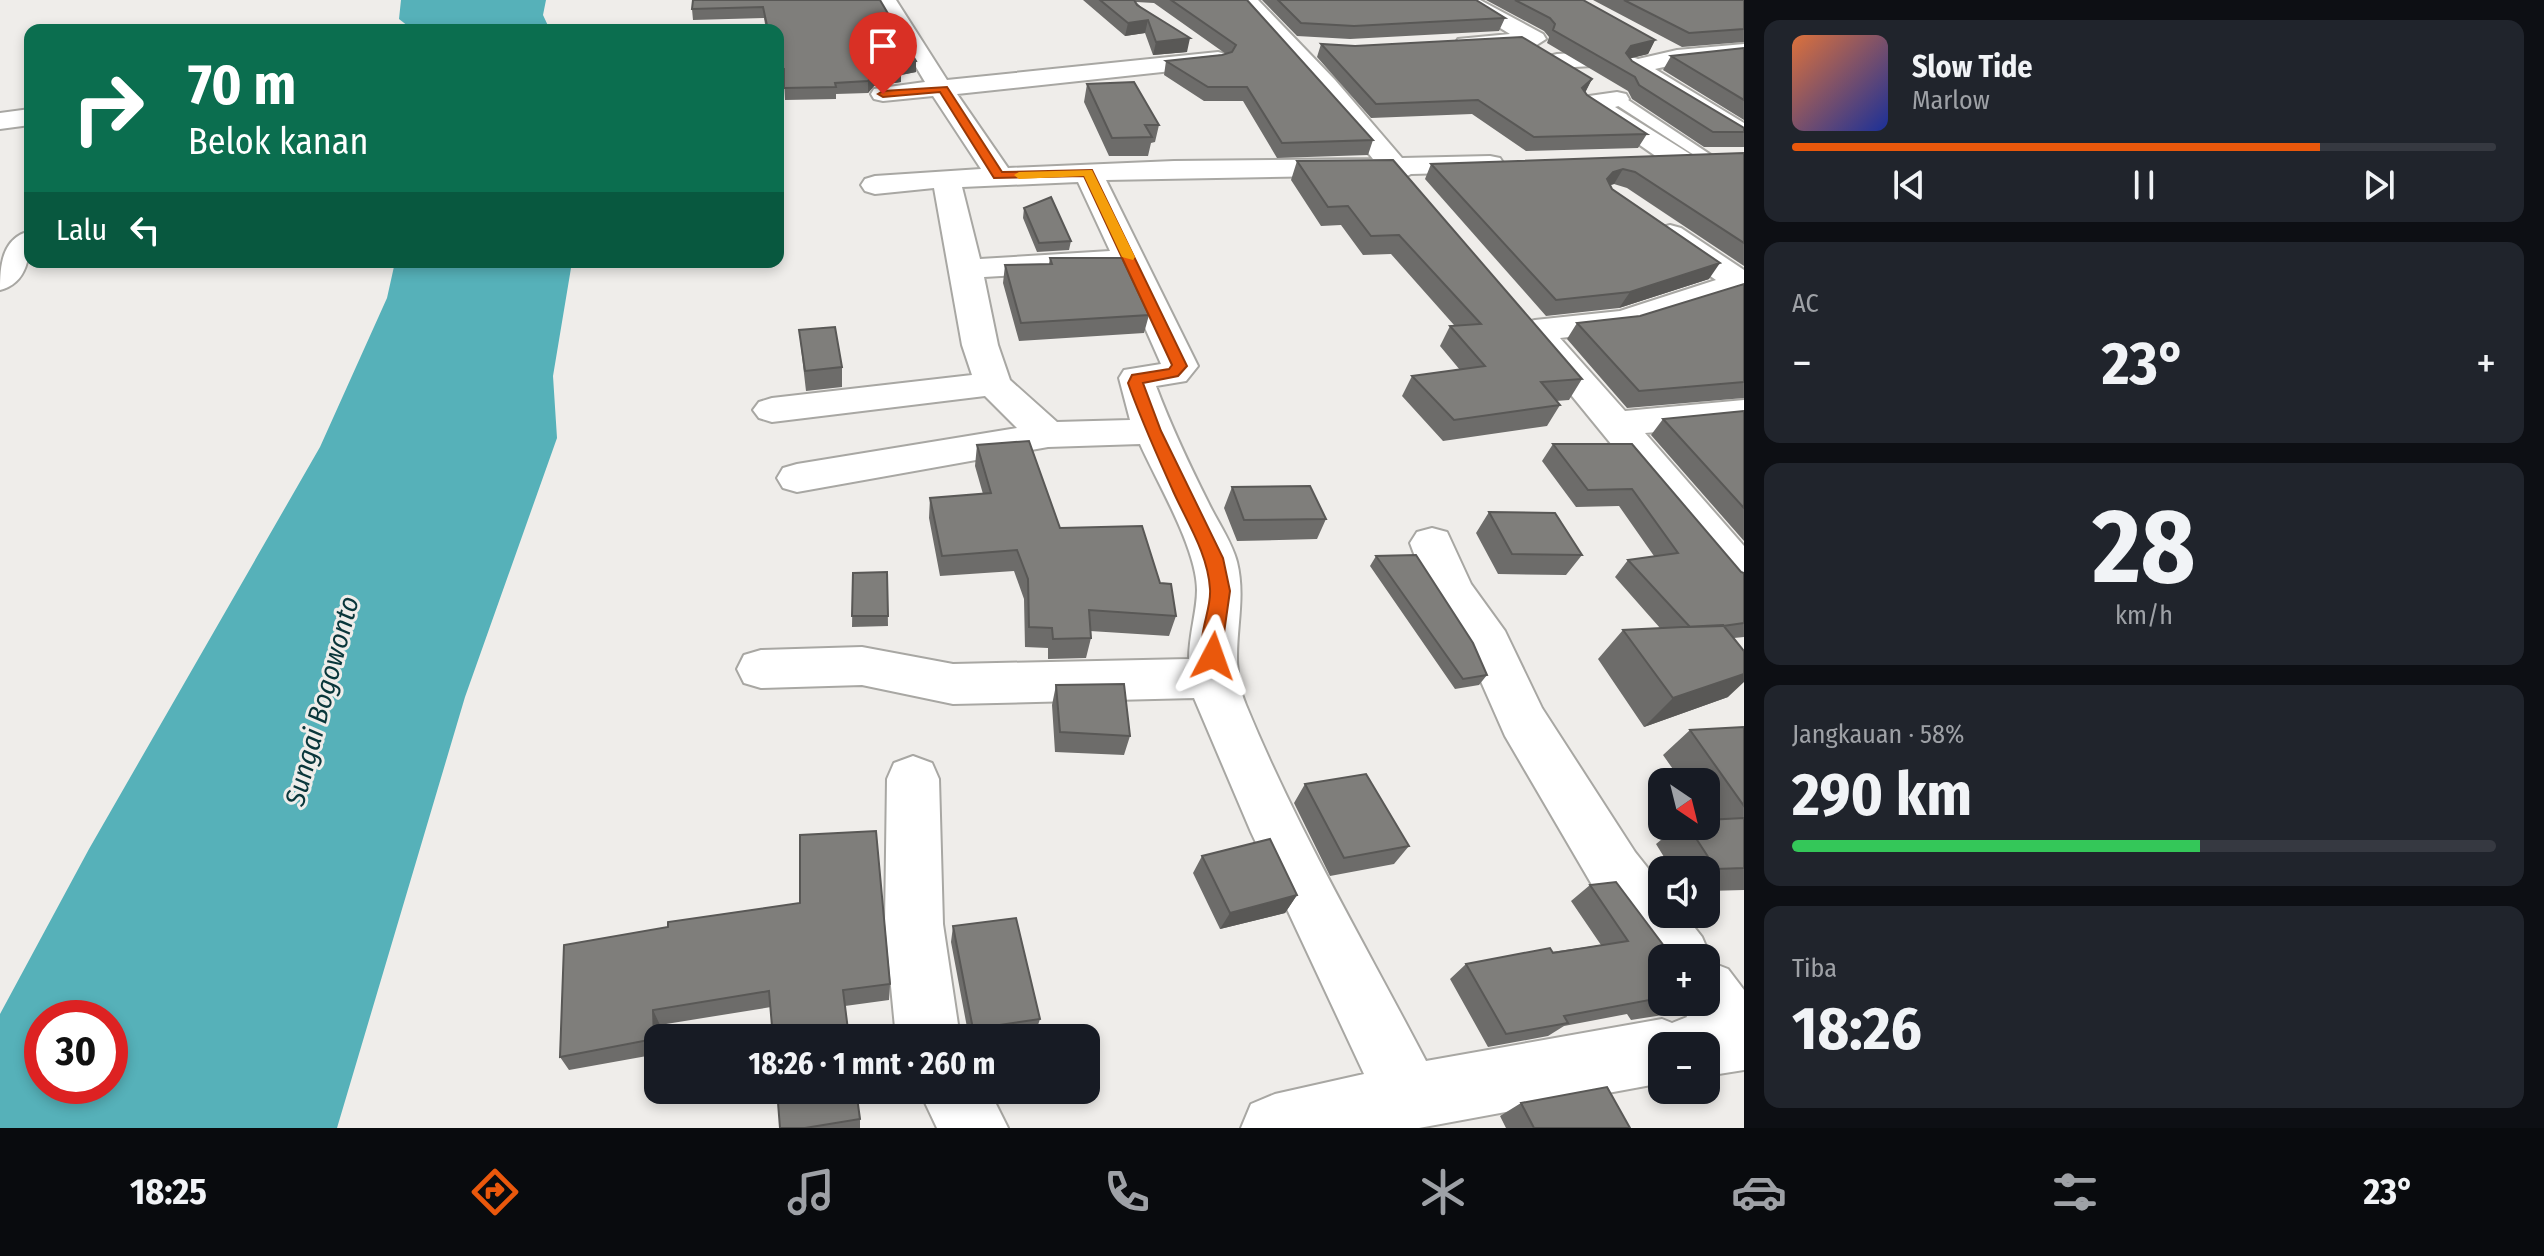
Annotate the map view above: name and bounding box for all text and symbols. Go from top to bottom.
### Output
pin [849,12,917,94]
icon: arrive [861,24,905,68]
text: Slow Tide [1912,49,2033,85]
text: 70 m [188,52,296,119]
icon: right [56,56,160,160]
text: Marlow [1912,85,1990,116]
text: Belok kanan [188,120,368,164]
icon: previous [1887,163,1931,207]
icon: pause [2122,163,2166,207]
icon: next [2357,163,2401,207]
icon: left [123,208,167,252]
text: Lalu [56,212,107,248]
text: AC [1792,288,1819,319]
text: 23° [2102,328,2186,400]
text: − [1792,337,1812,390]
text: + [2476,337,2496,390]
text: 28 [2092,485,2196,610]
water label: Sungai Bogowonto [278,593,366,810]
text: km/h [2115,600,2173,631]
position arrow [1171,614,1255,698]
text: Jangkauan · 58% [1792,719,1964,750]
text: 290 km [1792,759,1972,831]
north arrow [1648,768,1720,840]
map controls [1648,768,1720,1104]
button: sound [1648,856,1720,928]
button: + [1648,944,1720,1016]
text: Tiba [1792,953,1837,984]
text: 18:26 [1792,993,1922,1065]
speed limit sign: 30 [24,1000,128,1104]
button: − [1648,1032,1720,1104]
text: 18:26 · 1 mnt · 260 m [749,1046,995,1082]
icon: directions [467,1164,523,1220]
icon: music [783,1164,839,1220]
icon: phone [1099,1164,1155,1220]
icon: climate [1415,1164,1471,1220]
icon: car [1731,1164,1787,1220]
icon: filters [2047,1164,2103,1220]
text: 18:25 [130,1170,207,1214]
text: 23° [2363,1170,2414,1214]

